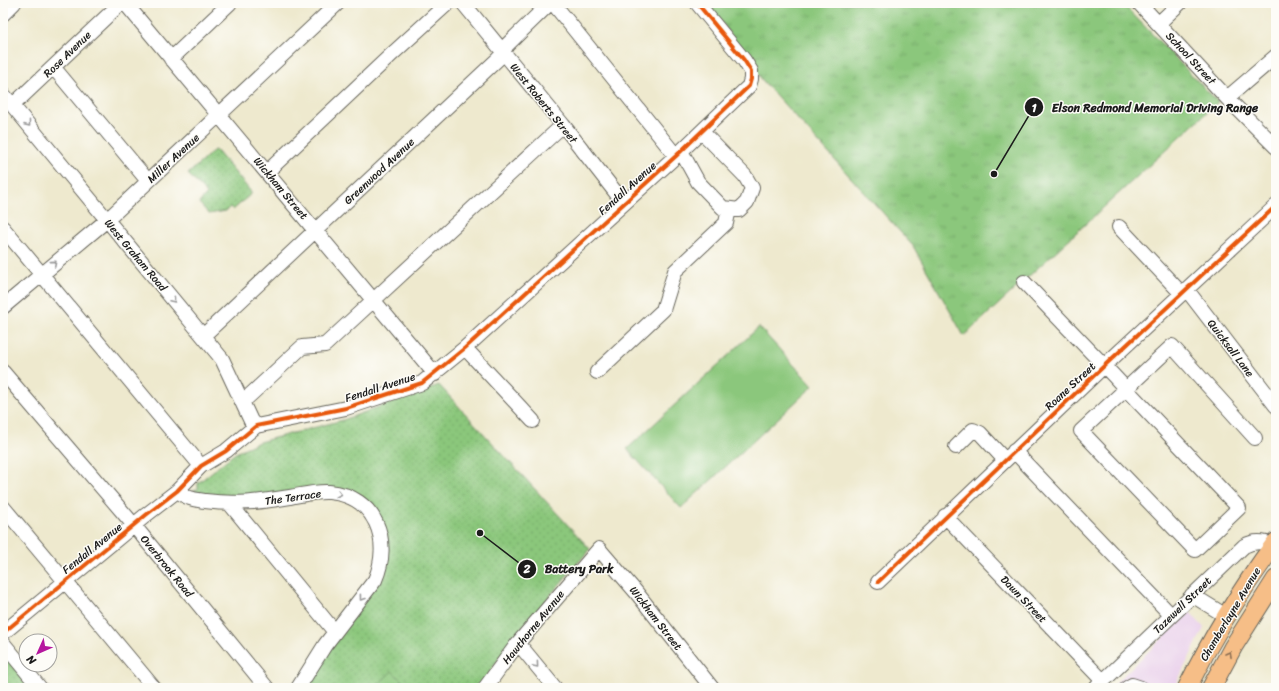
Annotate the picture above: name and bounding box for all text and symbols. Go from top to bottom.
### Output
street label: Rose Avenue [39,26,96,82]
street label: School Street [1161,27,1221,90]
street label: West Roberts Street [505,59,582,148]
callout: Elson Redmond Memorial Driving Range [1024,95,1266,119]
text: 1 [1031,97,1037,119]
text: Elson Redmond Memorial Driving Range [1052,97,1259,119]
one-way arrow [23,119,30,126]
street label: Miller Avenue [143,129,204,188]
street label: Greenwood Avenue [339,133,419,209]
street label: Wickham Street [248,153,313,224]
street label: Fendall Avenue [594,157,661,220]
street label: West Graham Road [99,215,173,297]
one-way arrow [49,261,57,268]
one-way arrow [168,295,175,302]
street label: Quicksall Lane [1202,315,1259,382]
street label: Roane Street [1040,357,1100,415]
street label: Fendall Avenue [342,367,418,408]
street label: The Terrace [264,484,323,511]
one-way arrow [335,490,342,498]
street label: Fendall Avenue [58,518,127,579]
street label: Overbrook Road [135,531,199,603]
callout: Battery Park [517,557,621,581]
text: 2 [523,558,531,580]
text: Battery Park [545,558,614,580]
street label: Chamberlayne Avenue [1195,563,1266,665]
street label: Dawn Street [996,571,1052,628]
street label: Tazewell Street [1148,572,1216,639]
street label: Wickham Street [624,582,687,655]
street label: Hawthorne Avenue [497,586,570,669]
one-way arrow [359,594,367,601]
north arrow [18,633,58,673]
text: N [22,650,41,670]
one-way arrow [1225,650,1232,658]
one-way arrow [532,661,539,668]

